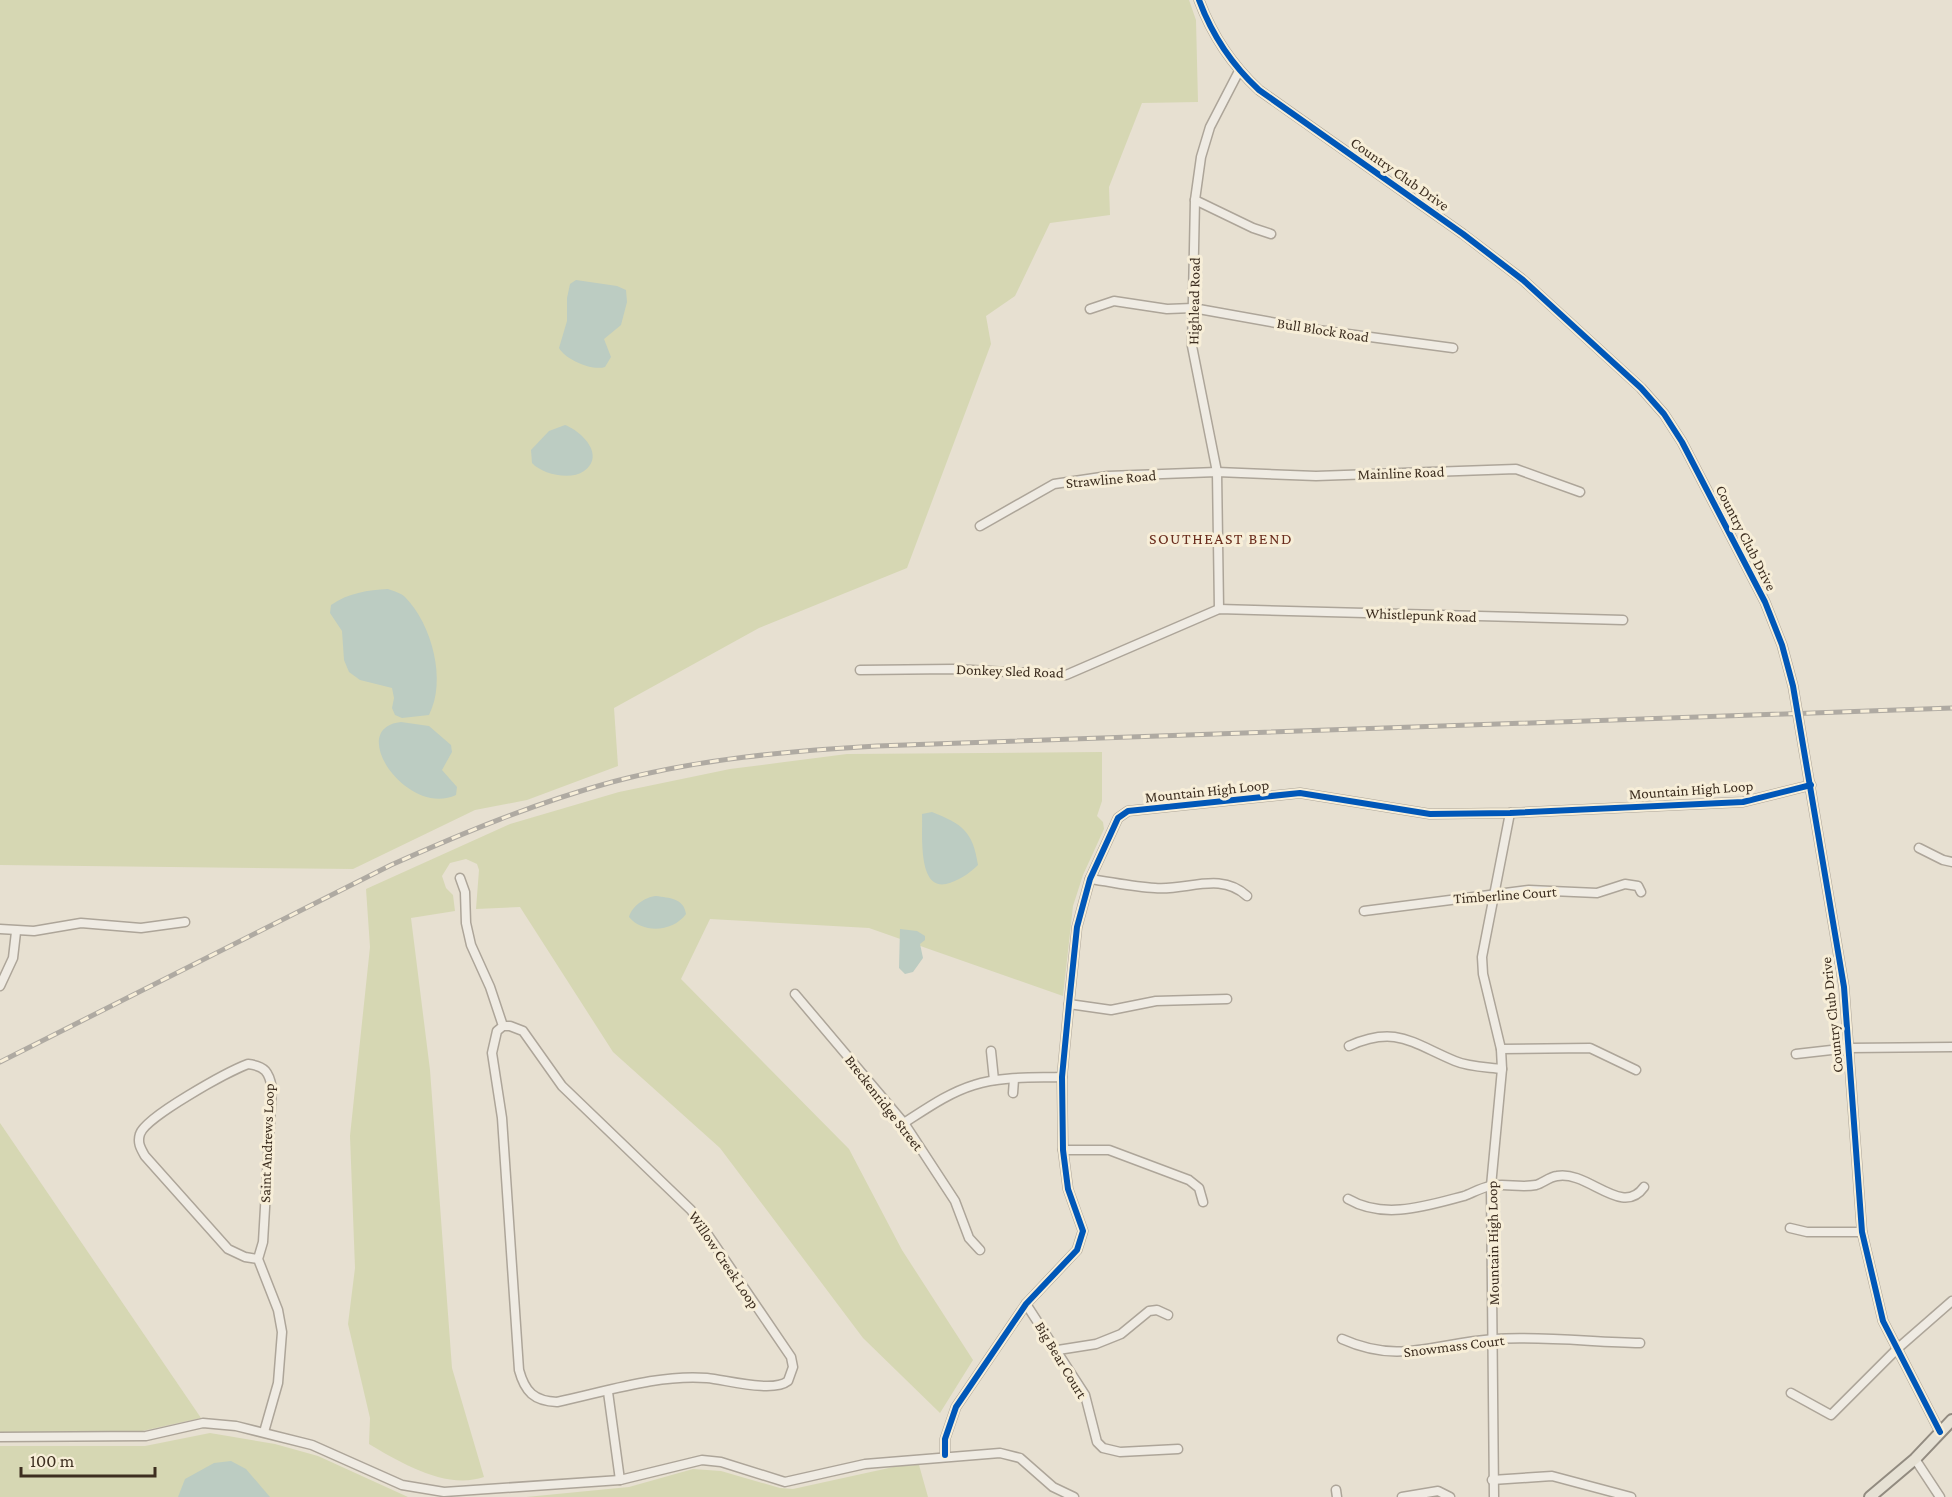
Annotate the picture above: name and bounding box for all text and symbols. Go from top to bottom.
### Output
street label: Country Club Drive [1347,134,1452,215]
street label: Highlead Road [1185,257,1204,345]
street label: Bull Block Road [1276,315,1370,345]
street label: Mainline Road [1357,463,1445,483]
street label: Strawline Road [1065,467,1157,491]
street label: Country Club Drive [1712,483,1780,594]
district label: SOUTHEAST BEND [1149,530,1293,547]
street label: Whistlepunk Road [1365,605,1477,626]
street label: Donkey Sled Road [956,661,1064,682]
street label: Mountain High Loop [1144,777,1270,806]
street label: Mountain High Loop [1628,778,1754,803]
street label: Timberline Court [1453,883,1558,907]
street label: Country Club Drive [1818,956,1847,1074]
street label: Breckenridge Street [841,1052,927,1155]
street label: Saint Andrews Loop [257,1083,278,1203]
street label: Mountain High Loop [1484,1180,1503,1305]
street label: Willow Creek Loop [685,1208,763,1312]
street label: Big Bear Court [1031,1319,1091,1403]
street label: Snowmass Court [1403,1332,1506,1360]
scale bar [21,1440,154,1478]
text: 100 m [30,1451,75,1471]

